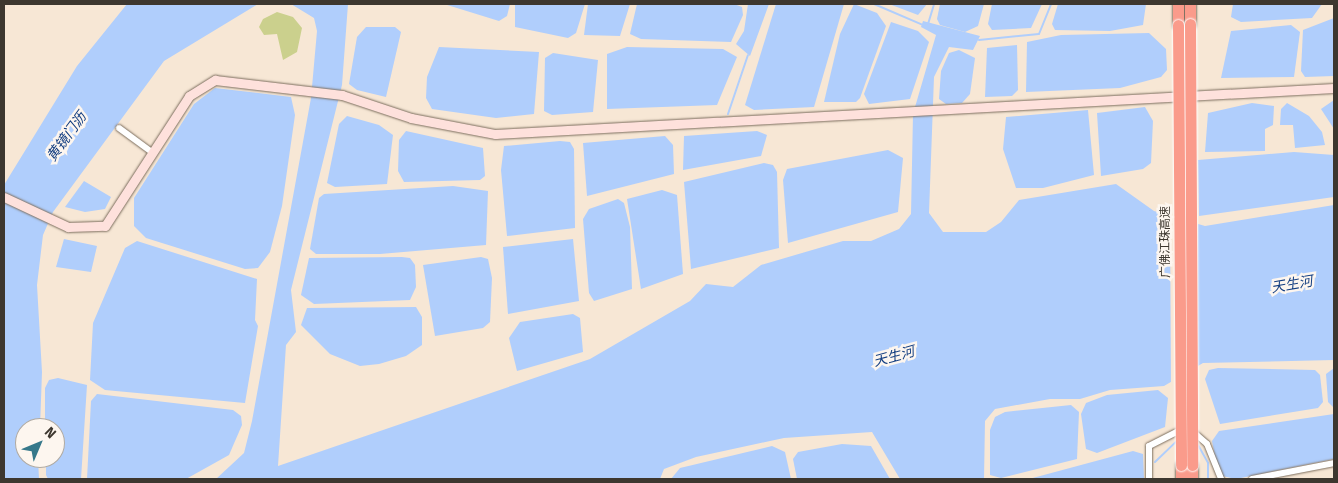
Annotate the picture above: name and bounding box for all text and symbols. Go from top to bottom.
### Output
water label: 黄镜门沥 [44,109,90,165]
street label: 广佛江珠高速 [1159,206,1173,278]
water label: 天生河 [1270,273,1314,297]
water label: 天生河 [872,343,916,371]
north arrow [15,418,65,468]
text: N [41,423,60,442]

